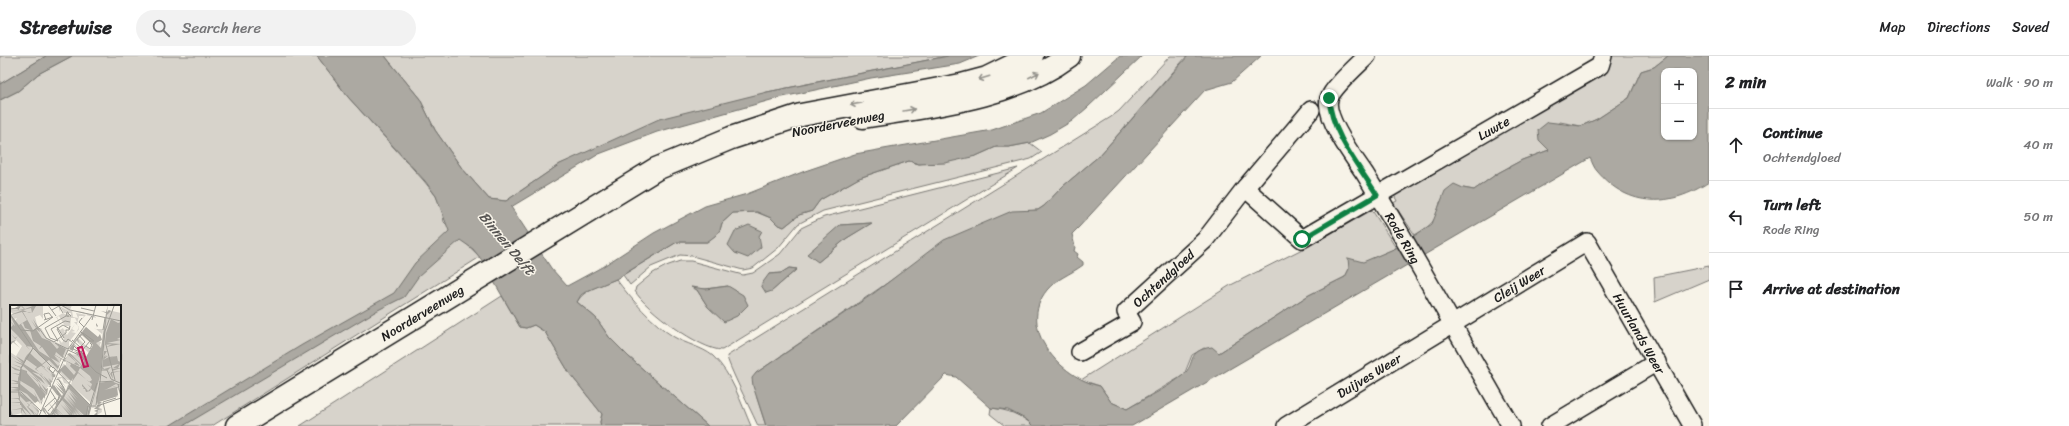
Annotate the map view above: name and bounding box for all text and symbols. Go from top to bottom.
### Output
search box [136,10,416,46]
text: Streetwise [20,11,112,44]
text: Search here [182,15,261,41]
text: Map [1879,15,1905,40]
text: Directions [1927,15,1990,40]
text: Saved [2012,15,2049,40]
icon: search [150,17,172,39]
text: 2 min [1725,67,1766,97]
map controls [1661,68,1697,140]
button: + [1661,68,1697,104]
one-way arrow [1028,71,1040,78]
text: Walk · 90 m [1986,71,2053,94]
one-way arrow [978,75,991,82]
route end [1320,89,1338,107]
one-way arrow [850,100,863,108]
street label: Noorderveenweg [790,103,887,144]
button: − [1661,104,1697,140]
one-way arrow [902,105,915,113]
street label: Luwte [1473,110,1515,147]
text: Continue [1763,120,1823,146]
text: 40 m [2023,133,2053,156]
icon: ahead [1725,134,1747,156]
text: Ochtendgloed [1763,146,1841,169]
text: Turn left [1763,192,1821,218]
text: 50 m [2023,205,2053,228]
water label: Binnen Delft [472,206,542,283]
icon: left [1725,206,1747,228]
street label: Rode Ring [1379,208,1427,269]
text: Rode Ring [1763,218,1819,241]
route start [1293,230,1311,248]
street label: Ochtendgloed [1127,243,1201,313]
street label: Cleij Weer [1488,259,1551,309]
text: Arrive at destination [1763,276,1900,302]
street label: Noorderveenweg [376,278,469,347]
icon: arrive [1725,278,1747,300]
street label: Huurlands Weer [1606,288,1672,379]
inset map [10,305,121,416]
street label: Duijves Weer [1332,347,1406,405]

